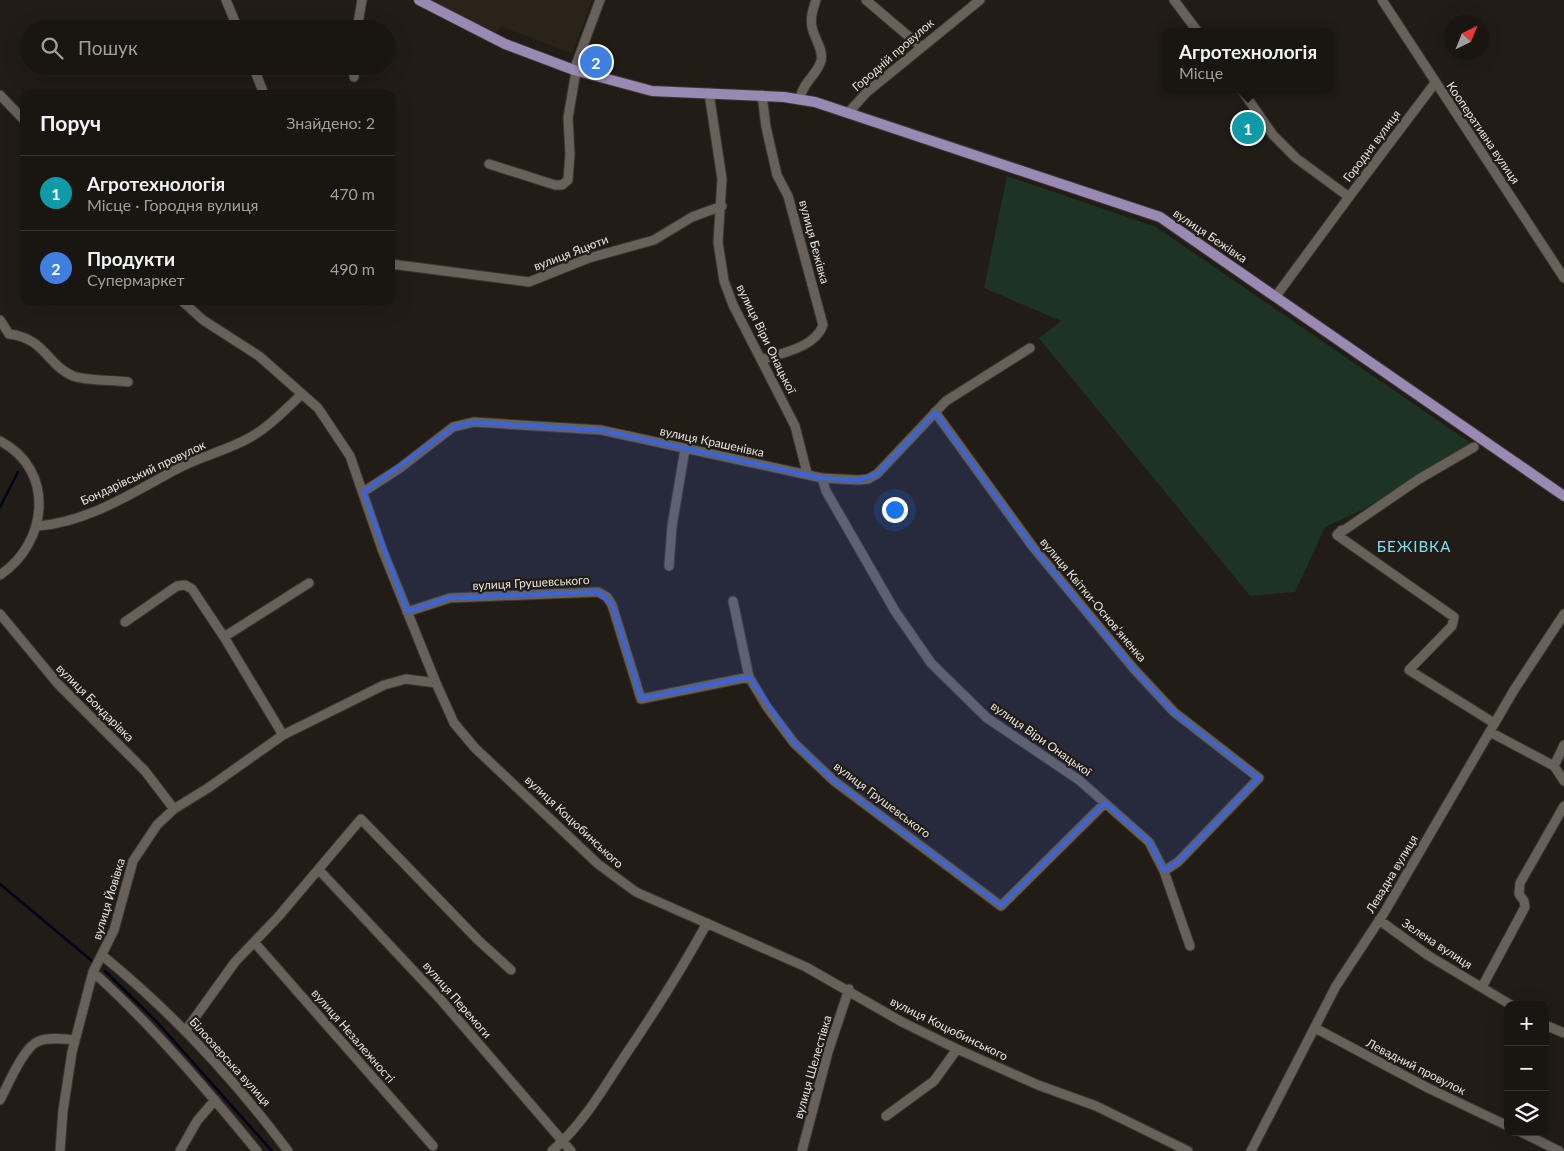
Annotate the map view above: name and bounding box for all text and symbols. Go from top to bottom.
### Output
street label: Городній провулок [849,15,937,94]
north arrow [1444,15,1489,60]
search box [20,20,395,75]
popup [1162,28,1334,93]
icon: search [38,34,66,62]
text: Пошук [78,36,138,59]
text: Агротехнологія [1179,40,1317,63]
pin: 2 [580,43,612,81]
text: Місце [1179,63,1223,82]
street label: Кооперативна вулиця [1444,79,1523,187]
street label: Городня вулиця [1340,107,1404,185]
pin: 1 [1232,109,1264,147]
text: Поруч [40,110,101,135]
text: Знайдено: 2 [286,113,375,132]
text: Агротехнологія [87,172,225,195]
text: 1 [51,184,61,203]
text: 470 m [330,184,375,203]
text: Місце · Городня вулиця [87,195,258,214]
street label: вулиця Бежівка [796,199,833,285]
street label: вулиця Бежівка [1171,205,1250,266]
street label: вулиця Яцюти [531,231,610,274]
text: Продукти [87,247,175,270]
text: 2 [51,259,61,278]
text: 490 m [330,259,375,278]
text: Супермаркет [87,270,185,289]
street label: вулиця Віри Онацької [733,282,800,397]
street label: вулиця Крашенівка [659,423,766,460]
street label: Бондарівський провулок [78,437,208,508]
your location [882,497,908,523]
street label: вулиця Квітки-Основʼяненка [1037,535,1150,665]
district label: БЕЖІВКА [1377,537,1451,555]
street label: вулиця Грушевського [472,572,590,593]
street label: вулиця Бондарівка [53,661,137,745]
street label: вулиця Віри Онацької [988,698,1096,780]
street label: вулиця Грушевського [831,758,934,841]
street label: вулиця Коцюбинського [522,772,627,871]
street label: Левадна вулиця [1362,832,1421,916]
street label: вулиця Йовівка [89,856,128,941]
street label: Зелена вулиця [1399,915,1475,972]
street label: вулиця Перемоги [420,958,495,1041]
street label: вулиця Незалежності [309,986,398,1086]
street label: вулиця Коцюбинського [888,994,1011,1064]
map controls [1504,1001,1549,1136]
button: + [1504,1001,1549,1046]
street label: вулиця Шелестівка [791,1013,834,1120]
street label: Білоозерська вулиця [186,1014,274,1109]
street label: Левадний провулок [1363,1035,1469,1098]
button: − [1504,1046,1549,1091]
button: layers [1504,1091,1549,1136]

